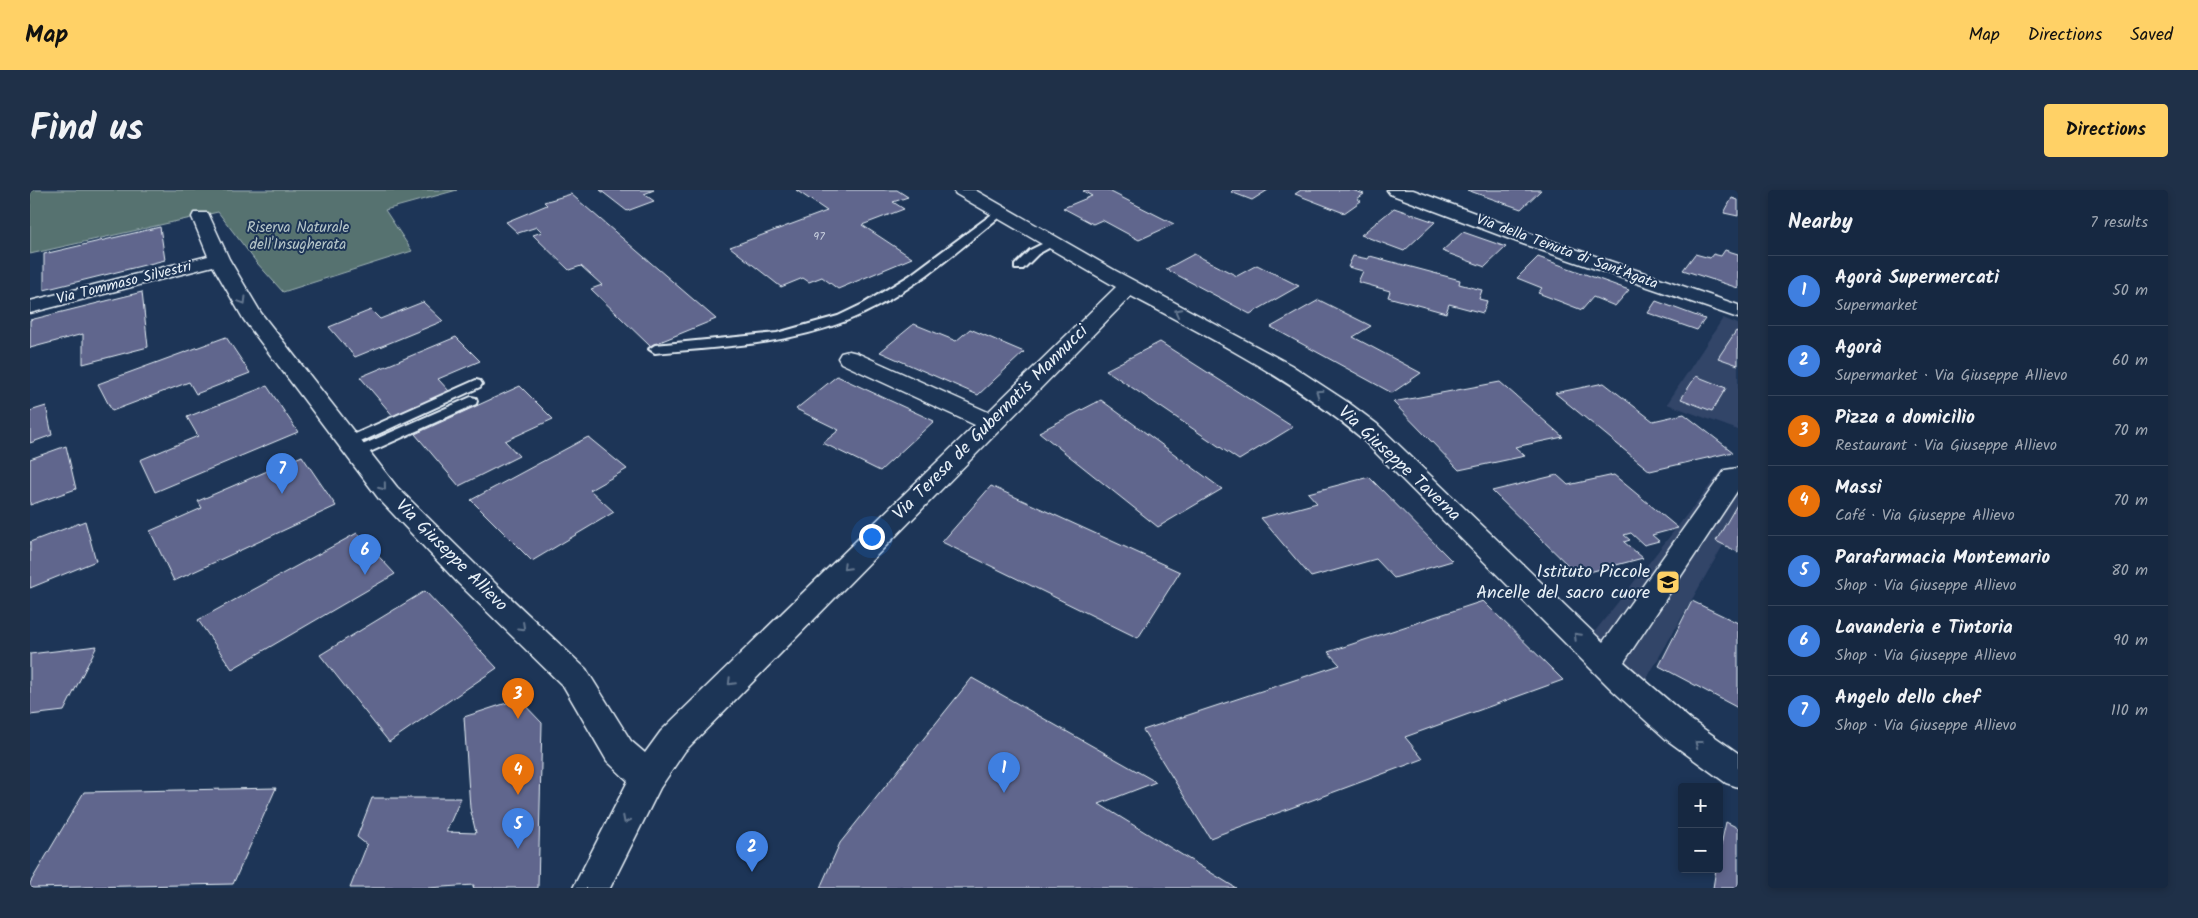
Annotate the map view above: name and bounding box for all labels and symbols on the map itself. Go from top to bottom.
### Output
street label: Via della Tenuta di Sant'Agata [1473,208,1661,296]
park label: Riserva Naturale dell'Insugherata [247,216,349,257]
house number: 97 [813,227,825,246]
street label: Via Tommaso Silvestri [54,254,196,311]
one-way arrow [237,296,247,305]
one-way arrow [1174,308,1183,318]
street label: Via Teresa de Gubernatis Mannucci [886,318,1096,528]
one-way arrow [1315,390,1325,399]
street label: Via Giuseppe Taverna [1331,399,1467,529]
pin: 7 [266,453,298,494]
one-way arrow [378,481,386,490]
street label: Via Giuseppe Allievo [388,493,514,619]
your location [859,524,885,550]
pin: 6 [349,534,381,575]
place label: Istituto Piccole Ancelle del sacro cuore [1476,558,1650,608]
one-way arrow [843,561,852,570]
school or university icon: Istituto Piccole Ancelle del sacro cuore [1655,569,1681,595]
one-way arrow [517,621,526,630]
one-way arrow [1574,633,1583,642]
one-way arrow [728,676,737,685]
pin: 3 [502,678,534,719]
one-way arrow [1695,742,1704,750]
pin: 1 [988,752,1020,793]
pin: 4 [502,754,534,795]
pin: 5 [502,808,534,849]
one-way arrow [622,815,632,824]
pin: 2 [736,831,768,872]

